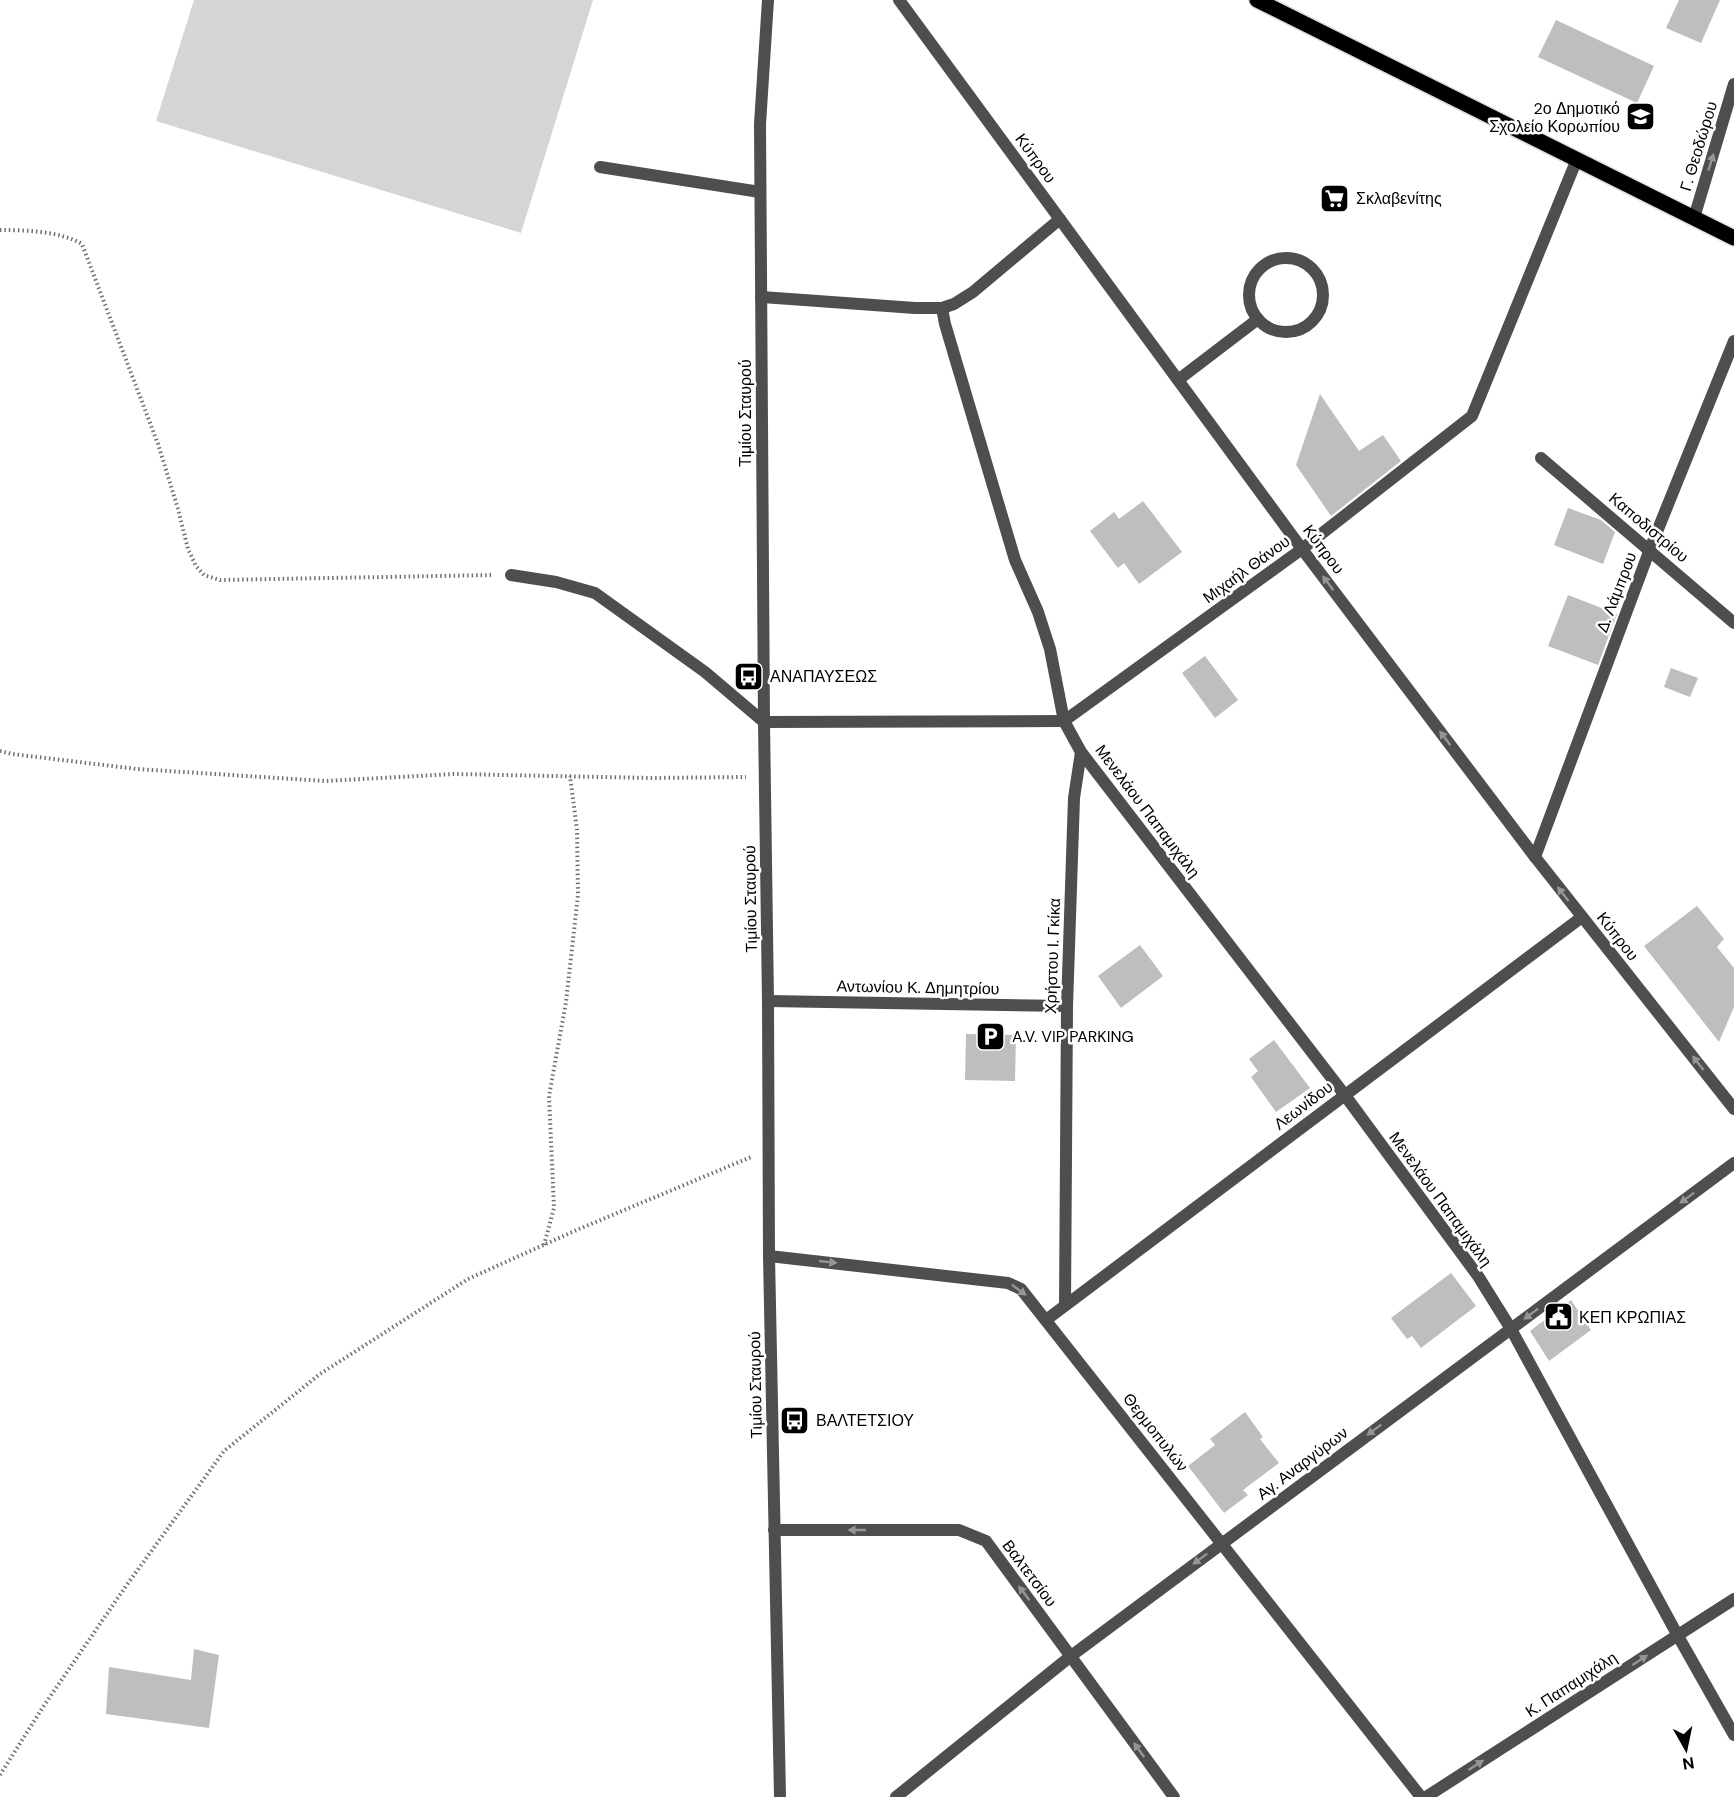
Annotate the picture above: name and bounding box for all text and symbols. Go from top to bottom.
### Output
place label: 2ο Δημοτικό Σχολείο Κορωπίου [1489,98,1620,137]
street label: Γ. Θεοδώρου [1675,99,1722,194]
school or university icon: 2ο Δημοτικό Σχολείο Κορωπίου [1625,101,1657,133]
street label: Κύπρου [1010,129,1061,187]
one-way arrow [1707,153,1716,171]
supermarket icon: Σκλαβενίτης [1319,182,1351,214]
place label: Σκλαβενίτης [1356,188,1442,209]
street label: Τιμίου Σταυρού [735,359,756,467]
street label: Καποδιστρίου [1604,488,1693,567]
street label: Κύπρου [1298,520,1349,578]
street label: Μιχαήλ Θάνου [1199,531,1294,608]
street label: Δ. Λάμπρου [1592,549,1641,635]
one-way arrow [1322,575,1334,591]
bus stop icon: ΑΝΑΠΑΥΣΕΩΣ [733,660,765,692]
place label: ΑΝΑΠΑΥΣΕΩΣ [770,666,877,687]
one-way arrow [1440,731,1452,746]
street label: Μενελάου Παπαμιχάλη [1091,740,1205,882]
street label: Τιμίου Σταυρού [739,845,762,953]
one-way arrow [1558,886,1570,901]
street label: Χρήστου Ι. Γκίκα [1040,898,1065,1014]
street label: Κύπρου [1592,908,1643,965]
street label: Αντωνίου Κ. Δημητρίου [836,976,1000,999]
parking icon: A.V. VIP PARKING [975,1020,1007,1052]
place label: A.V. VIP PARKING [1012,1026,1134,1047]
one-way arrow [1691,1055,1704,1071]
street label: Λεωνίδου [1270,1076,1337,1134]
street label: Μενελάου Παπαμιχάλη [1385,1128,1497,1271]
one-way arrow [1679,1192,1695,1204]
one-way arrow [818,1257,837,1267]
one-way arrow [1011,1284,1027,1296]
public building icon: ΚΕΠ ΚΡΩΠΙΑΣ [1542,1301,1574,1333]
place label: ΚΕΠ ΚΡΩΠΙΑΣ [1579,1307,1686,1328]
one-way arrow [1523,1308,1539,1320]
street label: Τιμίου Σταυρού [744,1331,767,1439]
street label: Θερμοπυλών [1118,1389,1193,1476]
bus stop icon: ΒΑΛΤΕΤΣΙΟΥ [779,1404,811,1436]
place label: ΒΑΛΤΕΤΣΙΟΥ [816,1410,914,1431]
street label: Αγ. Αναργύρων [1252,1422,1352,1505]
one-way arrow [1366,1424,1381,1436]
one-way arrow [847,1525,866,1535]
street label: Βαλτετσίου [998,1536,1062,1611]
one-way arrow [1193,1553,1209,1565]
one-way arrow [1018,1585,1030,1600]
street label: Κ. Παπαμιχάλη [1521,1647,1621,1722]
one-way arrow [1632,1655,1648,1666]
north arrow [1656,1719,1716,1779]
one-way arrow [1133,1742,1145,1758]
text: N [1681,1752,1696,1775]
one-way arrow [1467,1760,1484,1771]

